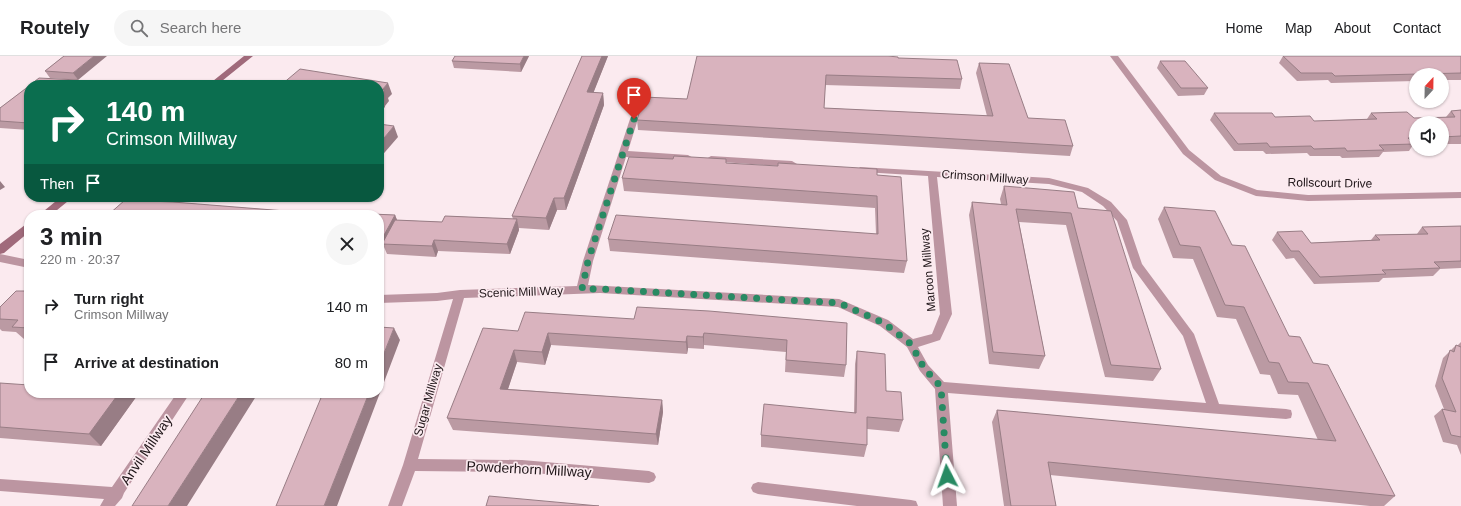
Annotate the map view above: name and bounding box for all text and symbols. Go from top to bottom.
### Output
search box [114,10,394,46]
text: Routely [20,17,90,38]
icon: search [128,17,150,39]
text: Search here [160,19,241,36]
text: Home [1226,20,1263,36]
text: Map [1285,20,1312,36]
text: About [1334,20,1371,36]
text: Contact [1393,20,1441,36]
north arrow [1409,68,1449,108]
map controls [1409,68,1449,156]
pin [617,78,651,119]
icon: arrive [623,84,645,106]
icon: right [40,96,92,148]
text: 140 m [106,96,185,127]
button: sound [1409,116,1449,156]
text: Crimson Millway [106,129,237,149]
street label: Crimson Millway [941,167,1029,187]
icon: arrive [82,172,104,194]
text: Then [40,175,74,192]
street label: Rollscourt Drive [1288,175,1373,191]
text: 3 min [40,223,103,250]
button: close [326,223,368,265]
street label: Maroon Millway [917,228,939,312]
text: 220 m · 20:37 [40,252,120,267]
street label: Scenic Mill Way [479,284,563,300]
text: Turn right [74,290,144,307]
icon: right [40,295,62,317]
text: 140 m [326,298,368,315]
text: Crimson Millway [74,307,169,322]
icon: arrive [40,351,62,373]
text: Arrive at destination [74,354,219,371]
text: 80 m [335,354,368,371]
street label: Sugar Millway [411,362,445,438]
street label: Anvil Millway [117,412,175,488]
position arrow [926,455,968,497]
street label: Powderhorn Millway [466,458,592,480]

